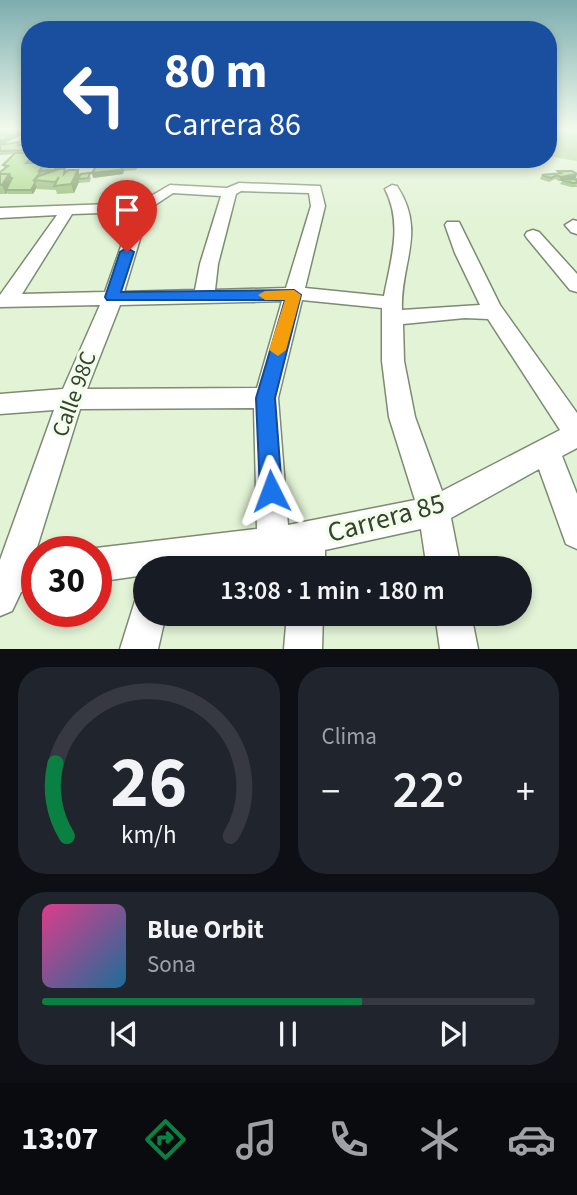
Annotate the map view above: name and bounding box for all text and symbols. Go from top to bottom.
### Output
text: 80 m [164,37,268,107]
icon: left [49,49,140,140]
text: Carrera 86 [164,102,301,148]
pin [97,180,157,252]
icon: arrive [108,191,146,229]
street label: Calle 98C [43,347,105,441]
position arrow [234,454,308,528]
street label: Carrera 85 [323,483,449,553]
speed limit sign: 30 [21,536,112,627]
text: 13:08 · 1 min · 180 m [220,572,445,609]
text: Clima [322,720,377,753]
text: 26 [110,732,187,836]
text: 22° [393,754,464,828]
text: − [322,765,340,819]
text: + [516,765,535,819]
text: km/h [121,817,177,853]
text: Blue Orbit [147,911,264,948]
text: Sona [147,948,196,981]
icon: previous [105,1015,143,1053]
icon: pause [269,1015,307,1053]
icon: next [434,1015,472,1053]
icon: directions [141,1115,190,1164]
icon: music [232,1115,281,1164]
icon: phone [324,1115,373,1164]
icon: climate [415,1115,464,1164]
icon: car [507,1115,556,1164]
text: 13:07 [21,1116,98,1162]

